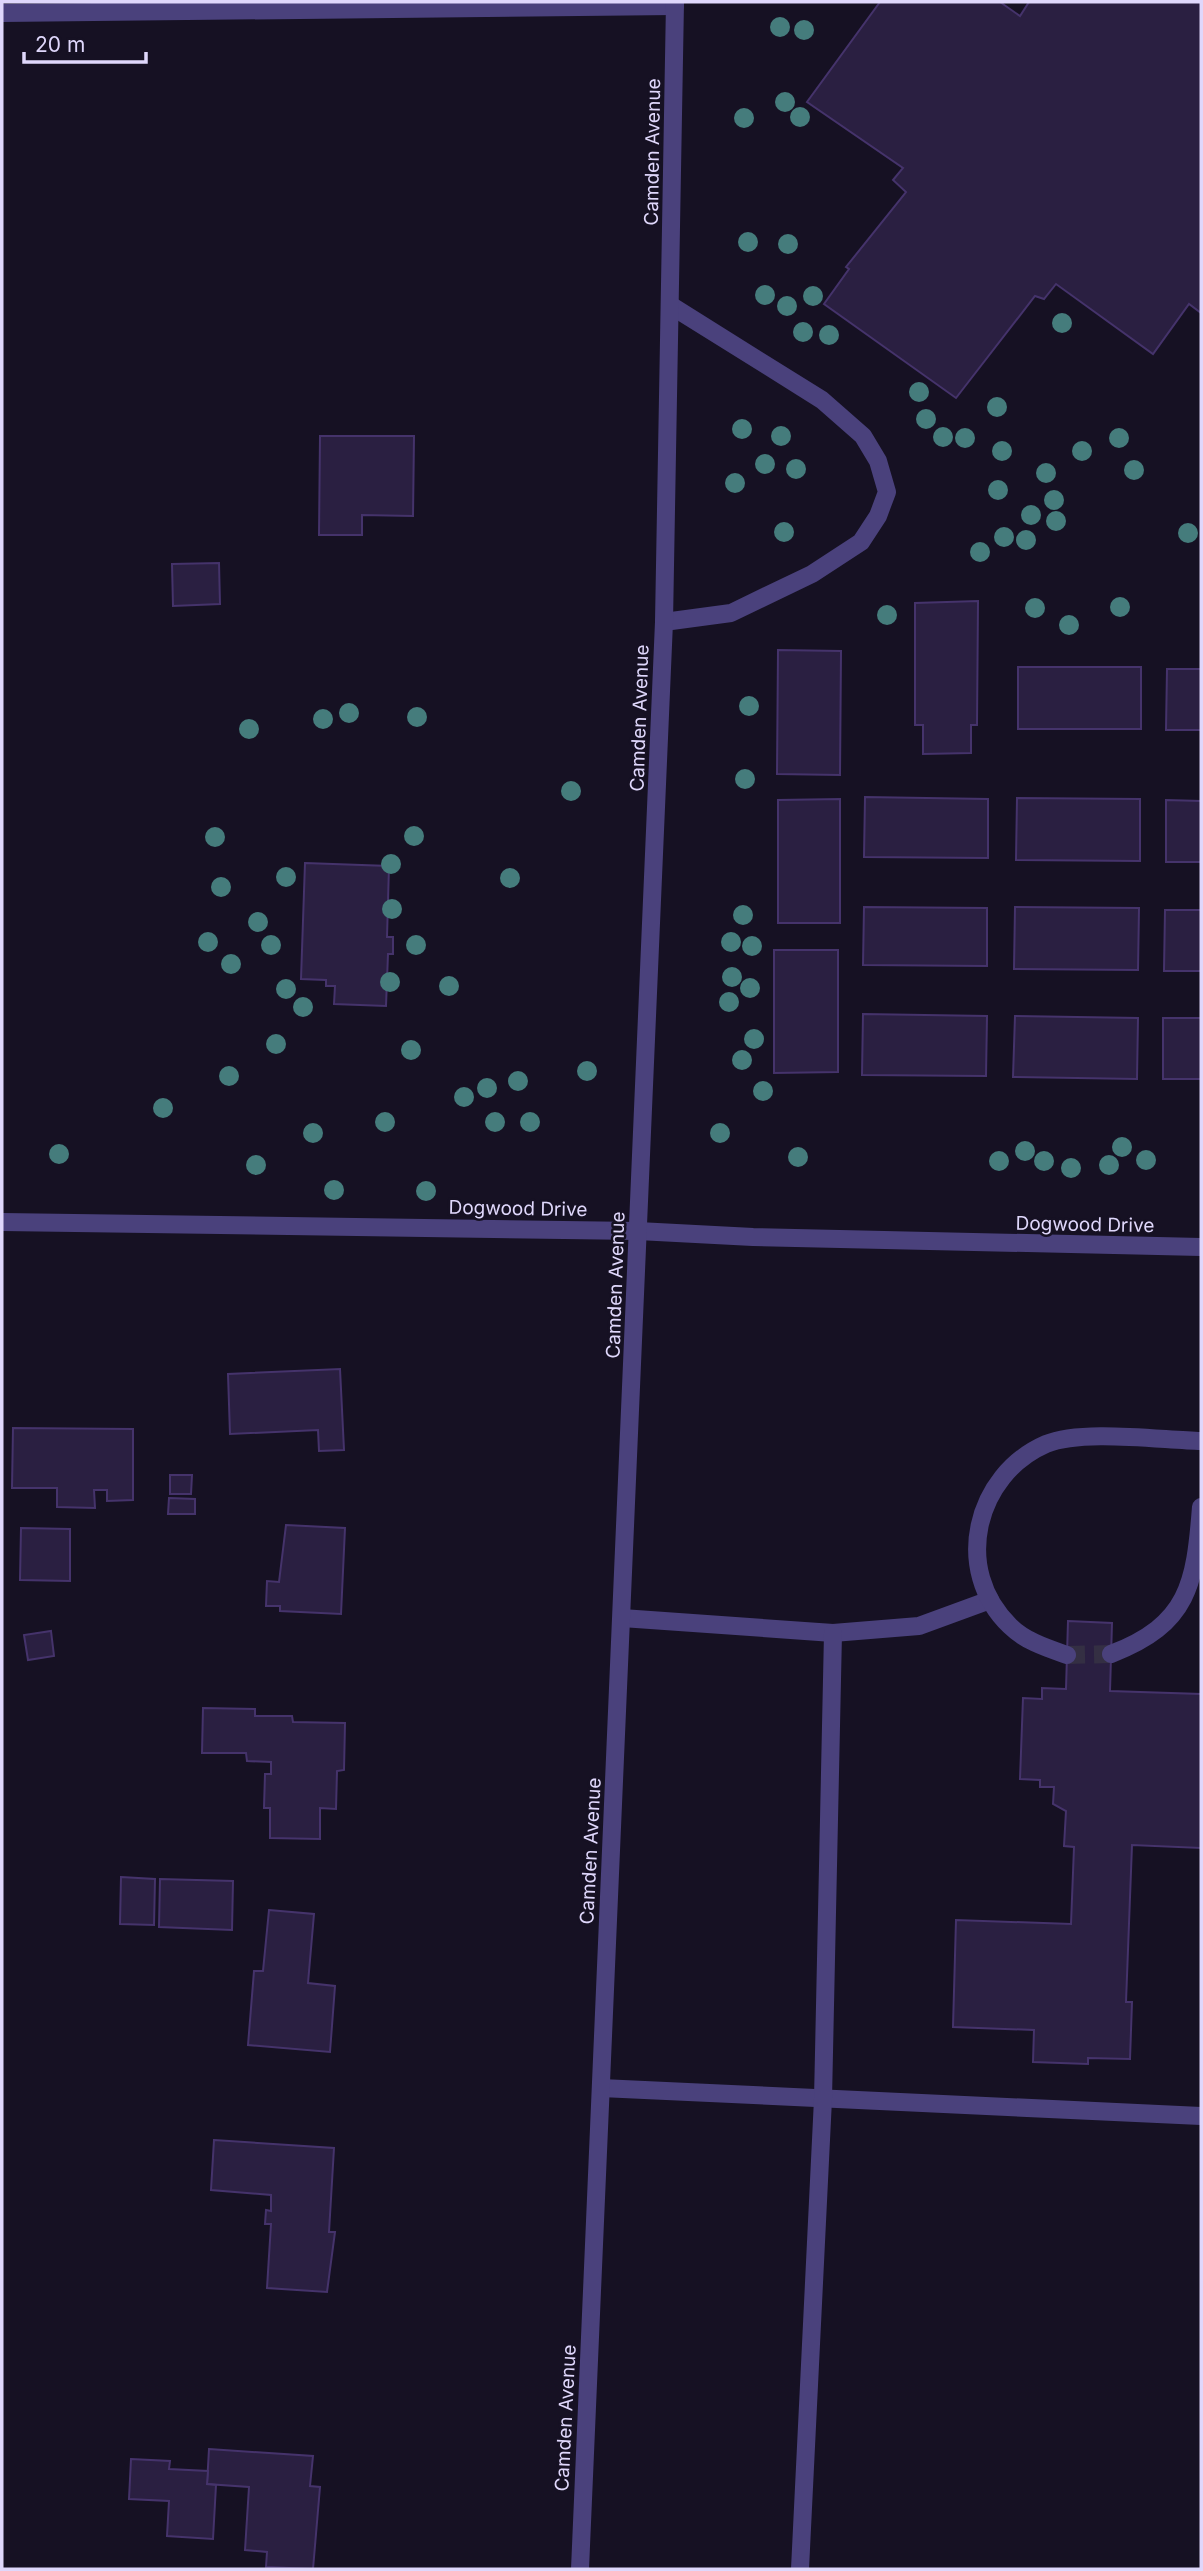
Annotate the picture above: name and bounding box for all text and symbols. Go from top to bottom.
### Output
scale bar [24,21,147,65]
text: 20 m [35,32,85,57]
street label: Camden Avenue [640,78,665,226]
street label: Camden Avenue [625,644,654,792]
street label: Dogwood Drive [448,1196,588,1221]
street label: Camden Avenue [601,1211,630,1359]
street label: Dogwood Drive [1015,1212,1155,1237]
street label: Camden Avenue [575,1777,606,1925]
street label: Camden Avenue [550,2344,581,2492]

